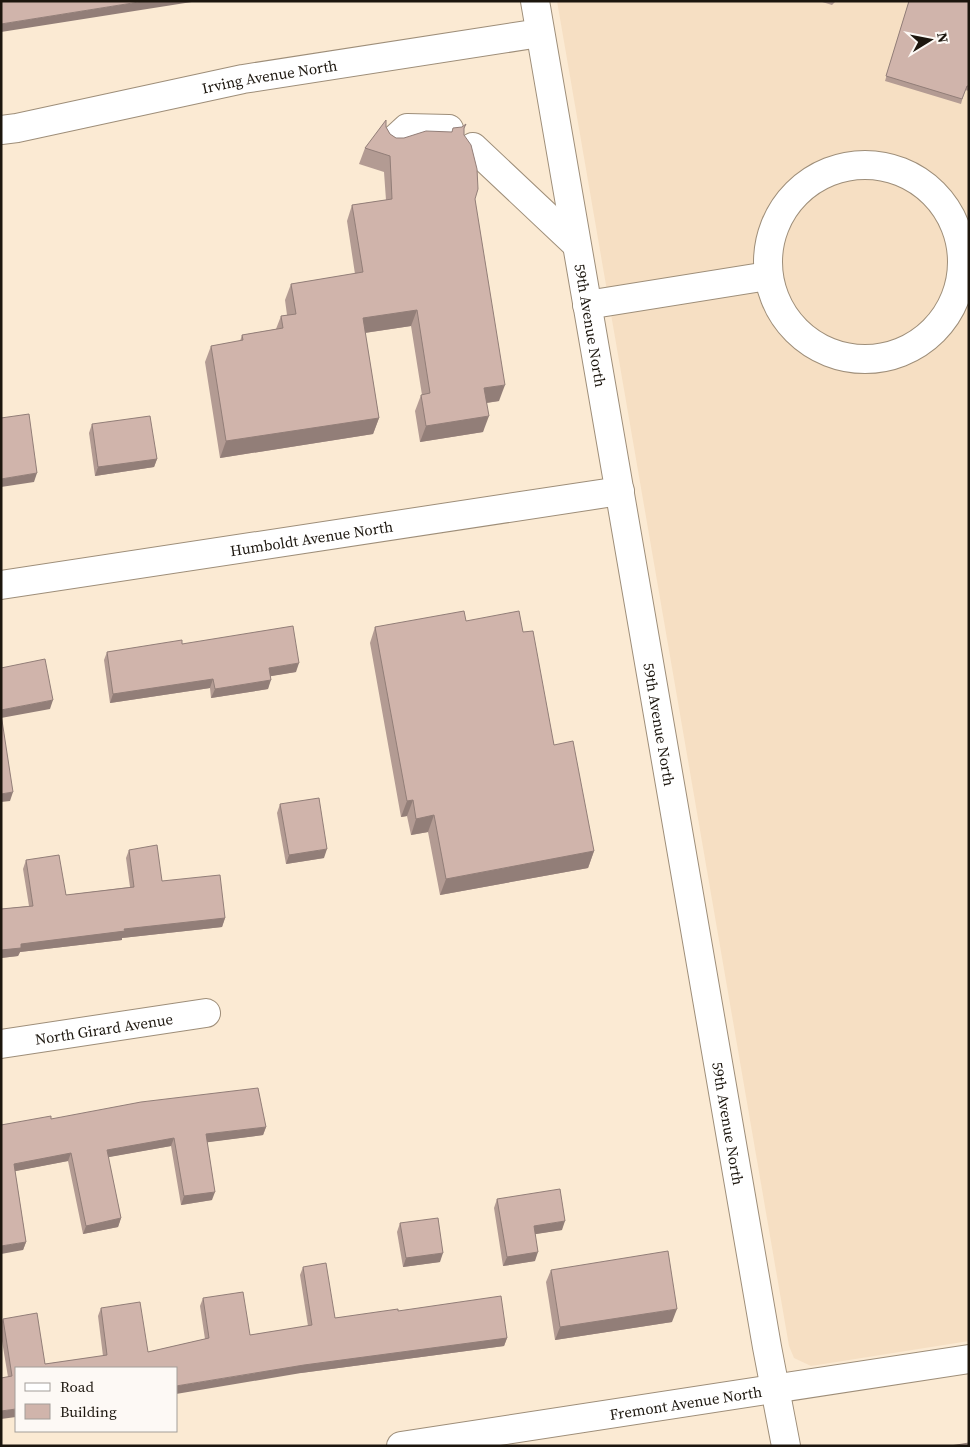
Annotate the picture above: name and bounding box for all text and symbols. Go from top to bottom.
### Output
north arrow [905,15,955,65]
text: N [932,31,954,45]
street label: Irving Avenue North [200,54,339,98]
street label: 59th Avenue North [570,262,612,389]
street label: Humboldt Avenue North [229,515,394,561]
street label: 59th Avenue North [639,661,681,788]
street label: North Girard Avenue [33,1008,175,1049]
street label: 59th Avenue North [708,1060,749,1187]
legend [15,1367,178,1432]
text: Road [60,1376,94,1397]
street label: Fremont Avenue North [608,1380,763,1424]
text: Building [60,1401,117,1422]

